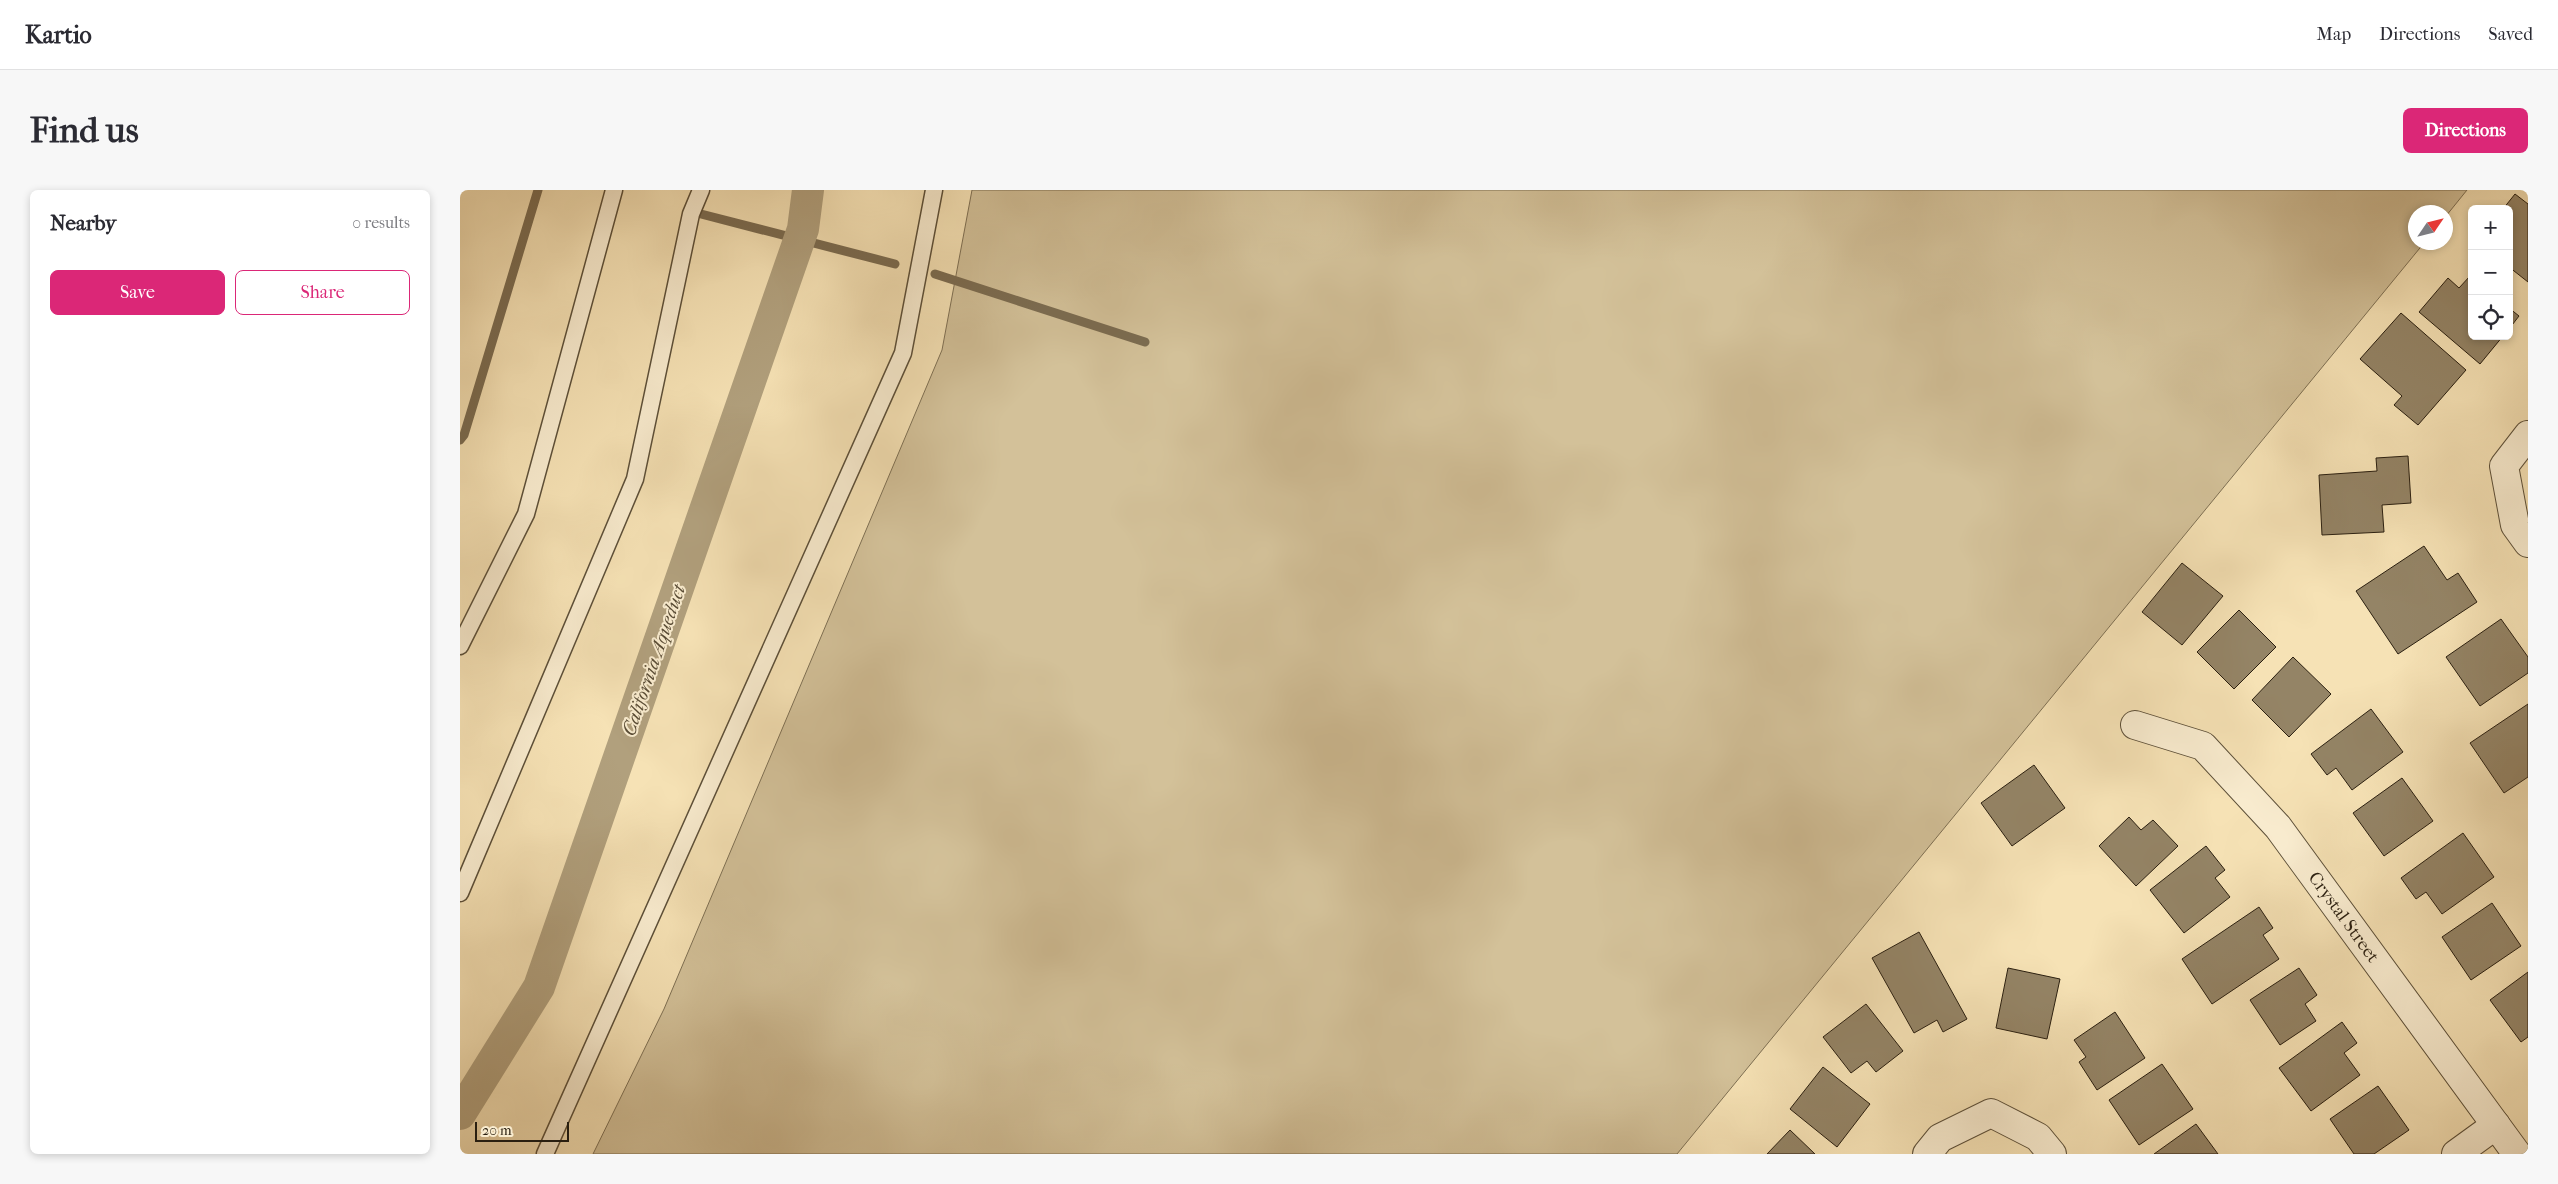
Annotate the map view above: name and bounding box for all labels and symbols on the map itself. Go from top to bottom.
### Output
north arrow [2408,205,2453,250]
water label: California Aqueduct [618,581,690,739]
street label: Crystal Street [2304,868,2384,967]
scale bar [475,1119,569,1142]

